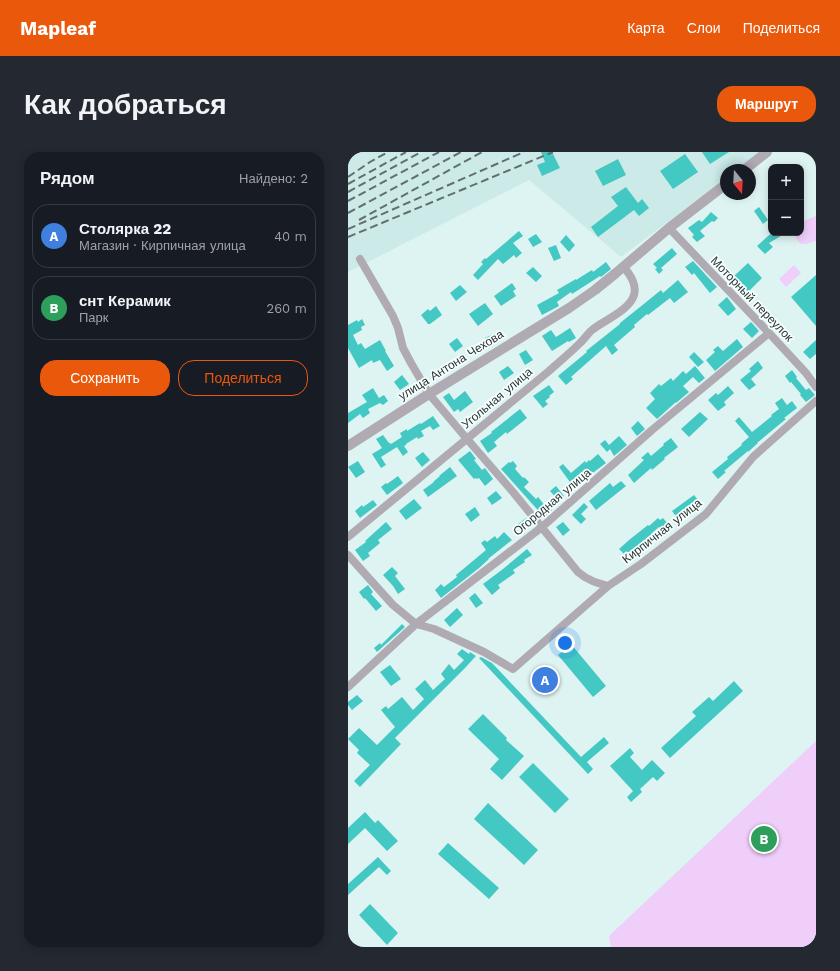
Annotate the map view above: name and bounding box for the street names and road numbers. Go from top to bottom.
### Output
street label: Моторный переулок [708,254,797,345]
street label: улица Антона Чехова [396,327,506,403]
street label: Угольная улица [459,364,535,432]
street label: Огородная улица [510,465,594,539]
street label: Кирпичная улица [620,496,705,566]

